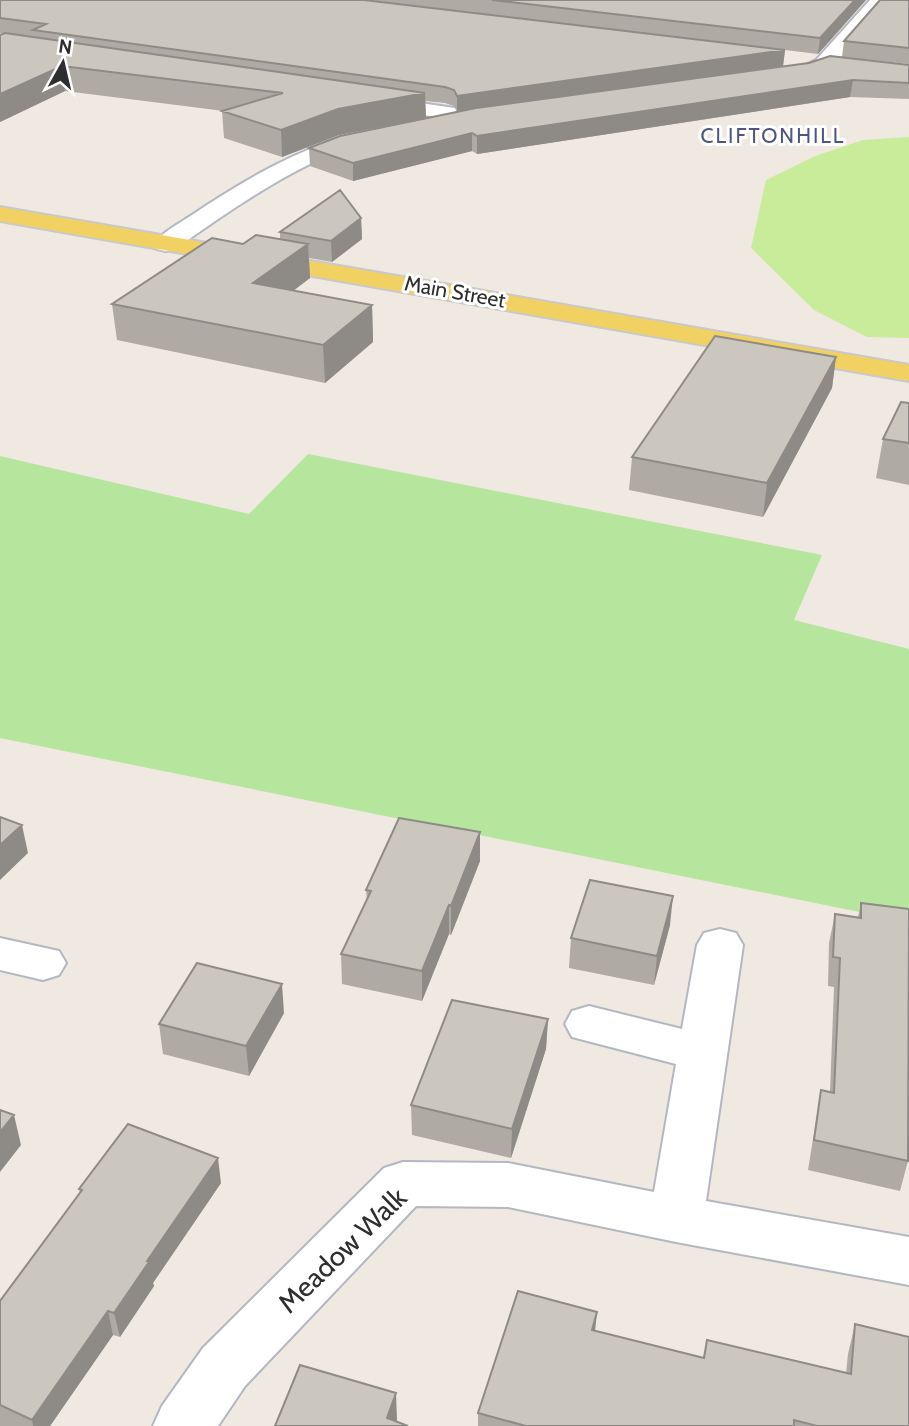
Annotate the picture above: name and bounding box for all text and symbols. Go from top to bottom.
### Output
north arrow [28,28,98,98]
text: N [57,34,74,59]
district label: CLIFTONHILL [701,123,845,148]
street label: Main Street [403,270,507,313]
street label: Meadow Walk [271,1180,414,1320]

